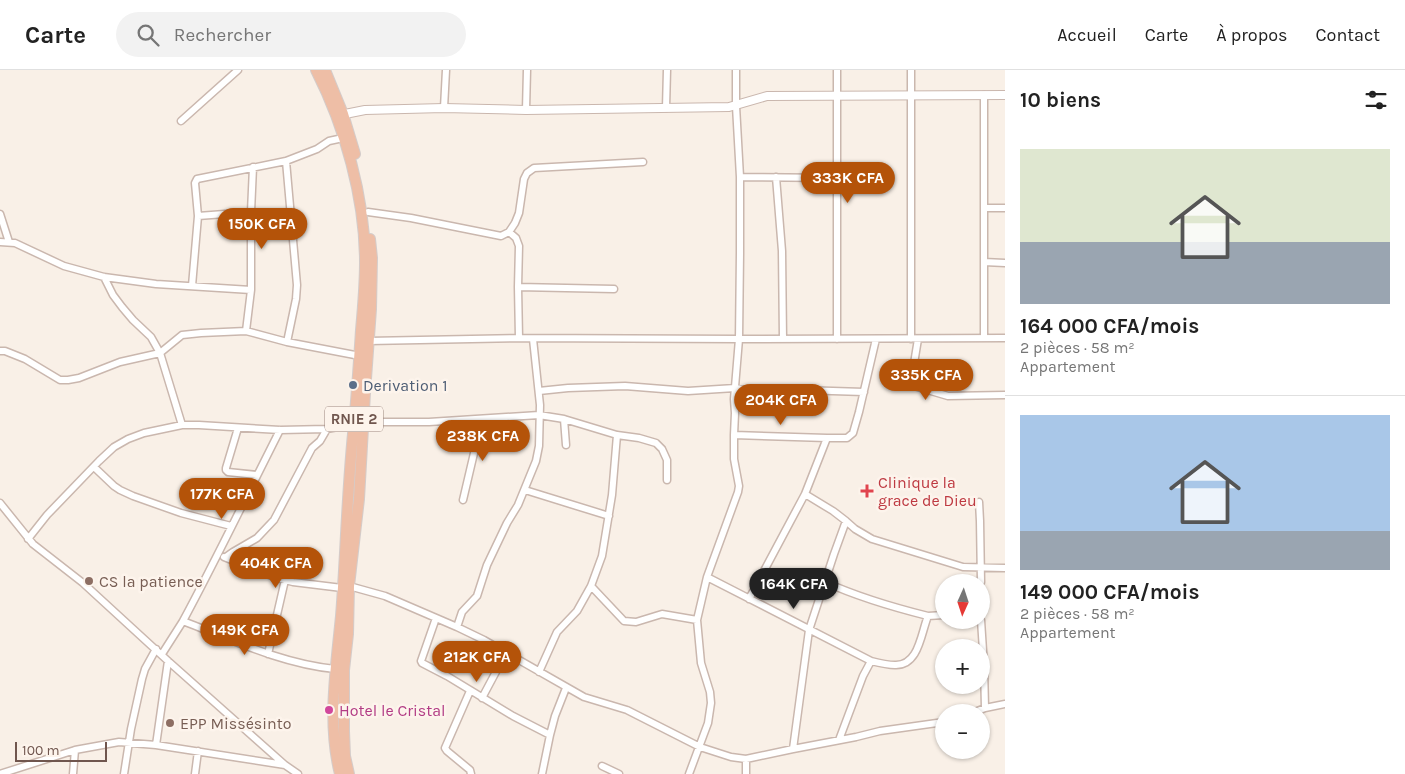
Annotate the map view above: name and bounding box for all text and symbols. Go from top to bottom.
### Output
search box [116,12,466,57]
text: Carte [25,21,86,49]
icon: search [134,21,162,49]
text: Rechercher [174,24,271,46]
text: Accueil [1057,24,1117,46]
text: Carte [1145,24,1188,46]
text: À propos [1216,24,1288,46]
text: Contact [1316,24,1380,46]
icon: filters [1362,86,1390,114]
text: 10 biens [1020,88,1101,112]
pin: 333K CFA [796,162,900,204]
text: 333K CFA [812,168,884,187]
icon: home [1160,182,1250,272]
pin: 150K CFA [210,208,314,250]
text: 150K CFA [228,214,296,233]
text: 164 000 CFA/mois [1020,314,1199,338]
text: 2 pièces · 58 m² [1020,338,1135,357]
text: Appartement [1020,357,1116,376]
pin: 335K CFA [874,358,978,401]
text: 335K CFA [890,365,962,384]
place label: Derivation 1 [363,376,447,395]
marker: Derivation 1 [347,379,359,391]
pin: 204K CFA [729,384,833,426]
text: 204K CFA [745,390,817,409]
road number: RNIE 2 [325,406,383,432]
pin: 238K CFA [431,420,535,462]
text: 238K CFA [447,426,519,445]
icon: home [1160,447,1250,537]
place label: Clinique la grace de Dieu [878,473,977,510]
pin: 177K CFA [170,478,274,520]
text: 177K CFA [190,484,254,503]
marker: Clinique la grace de Dieu [860,484,874,498]
pin: 404K CFA [224,546,328,589]
text: 404K CFA [240,553,312,572]
pin: 164K CFA [742,568,846,610]
place label: CS la patience [99,572,203,591]
text: 164K CFA [760,574,828,593]
north arrow [935,574,990,629]
map controls [935,574,990,759]
marker: CS la patience [83,575,95,587]
text: 149 000 CFA/mois [1020,580,1200,604]
text: 2 pièces · 58 m² [1020,604,1135,623]
pin: 149K CFA [193,614,297,656]
text: 149K CFA [211,620,279,639]
text: Appartement [1020,623,1116,642]
button: + [935,639,990,694]
pin: 212K CFA [425,640,529,683]
text: 212K CFA [443,647,511,666]
place label: Hotel le Cristal [339,701,446,720]
marker: Hotel le Cristal [323,704,335,716]
button: − [935,704,990,759]
place label: EPP Missésinto [180,714,291,733]
marker: EPP Missésinto [164,717,176,729]
scale bar [15,739,108,762]
text: 100 m [22,742,60,759]

